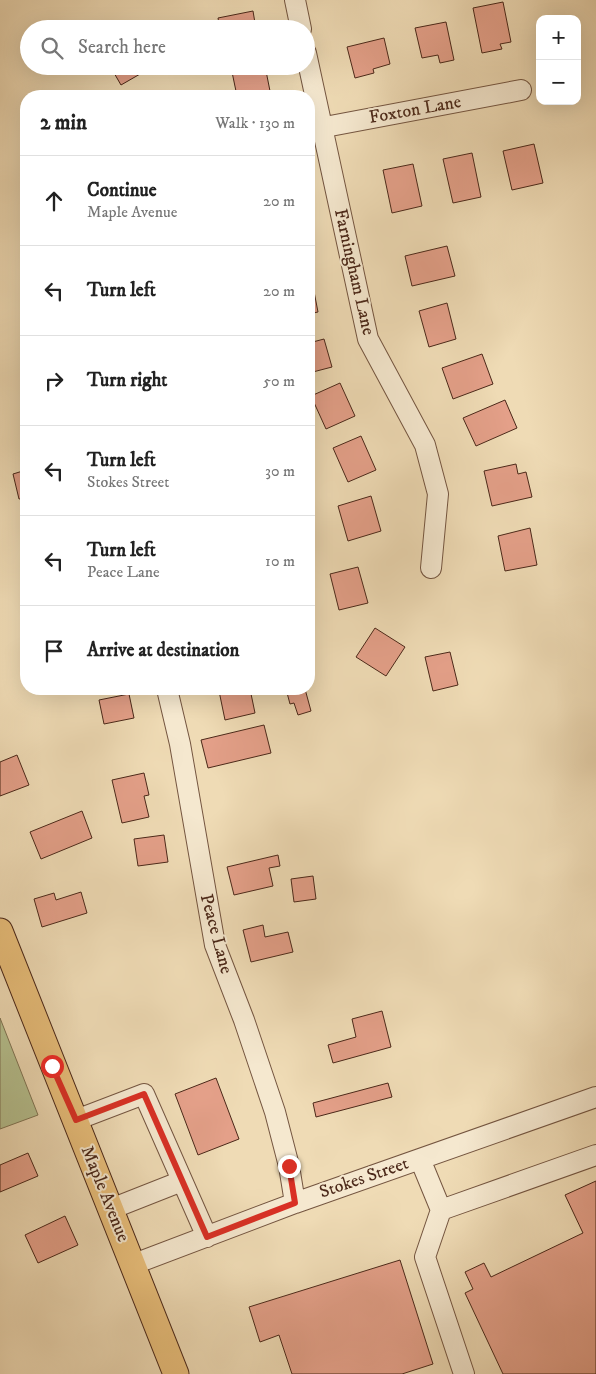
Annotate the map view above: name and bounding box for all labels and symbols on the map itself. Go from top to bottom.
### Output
street label: Foxton Lane [367,91,463,129]
street label: Farningham Lane [329,207,379,337]
street label: Peace Lane [195,892,237,976]
route start [41,1055,64,1078]
street label: Maple Avenue [76,1143,134,1245]
street label: Stokes Street [317,1152,412,1203]
route end [278,1155,301,1178]

